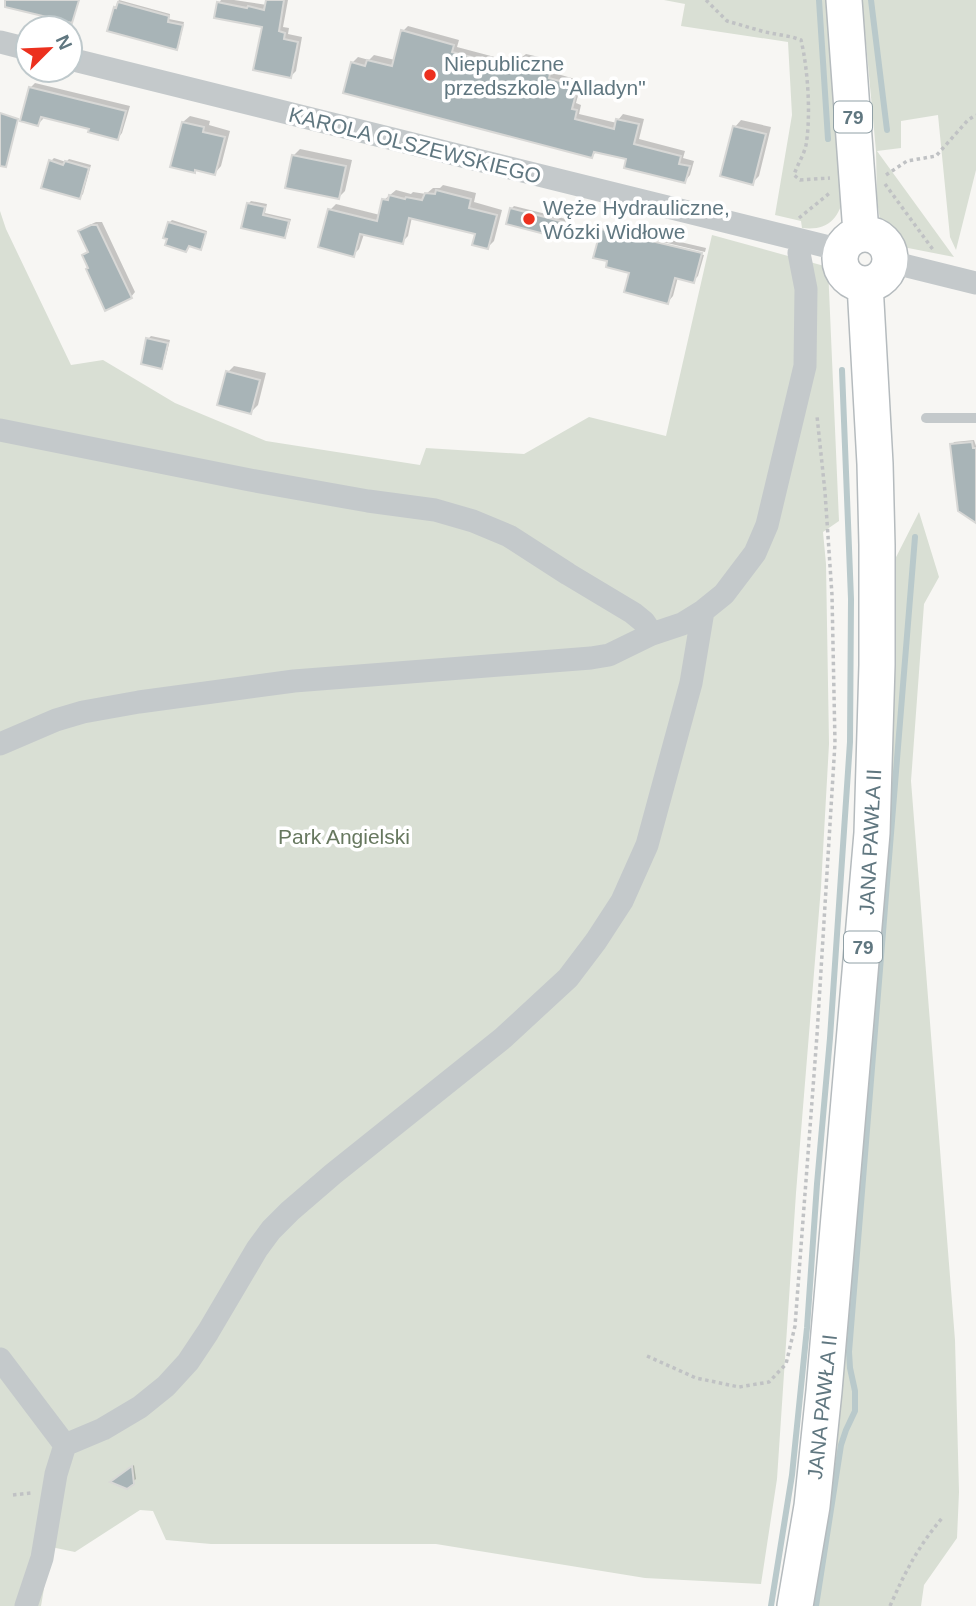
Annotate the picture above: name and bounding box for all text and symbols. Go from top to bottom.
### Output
north arrow [14,14,84,84]
text: N [52,32,76,53]
place label: Niepubliczne przedszkole "Alladyn" [444,52,646,99]
marker: Niepubliczne przedszkole "Alladyn" [422,67,438,83]
road number: 79 [834,102,872,132]
street label: KAROLA OLSZEWSKIEGO [287,103,543,187]
place label: Węże Hydrauliczne, Wózki Widłowe [543,196,730,243]
marker: Węże Hydrauliczne, Wózki Widłowe [521,211,537,227]
street label: JANA PAWŁA II [855,769,885,915]
park label: Park Angielski [278,825,410,848]
road number: 79 [844,931,882,962]
street label: JANA PAWŁA II [803,1333,841,1481]

